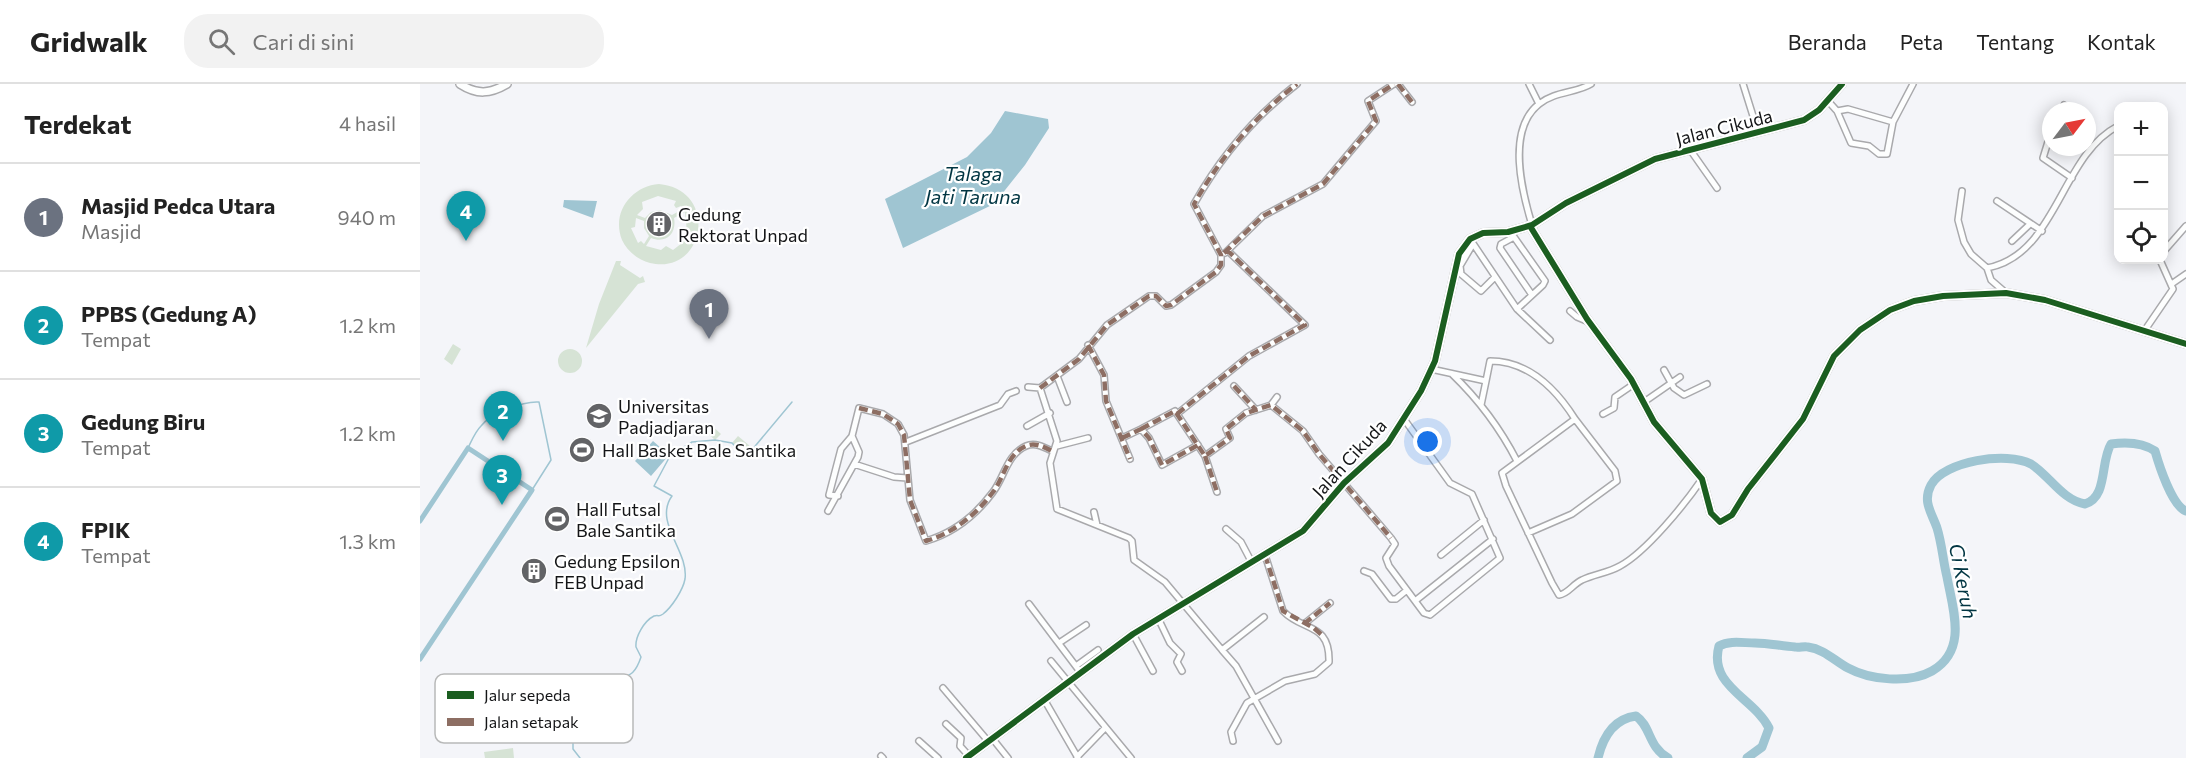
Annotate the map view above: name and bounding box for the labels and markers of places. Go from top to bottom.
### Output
pin: 4 [446,192,486,241]
place label: Gedung Rektorat Unpad [678,203,808,246]
building icon: Gedung Rektorat Unpad [644,209,674,239]
pin: 1 [690,290,728,339]
pin: 2 [484,392,523,441]
place label: Universitas Padjadjaran [618,395,714,438]
school or university icon: Universitas Padjadjaran [584,401,614,431]
sports icon: Hall Basket Bale Santika [567,435,597,465]
place label: Hall Basket Bale Santika [602,439,796,461]
pin: 3 [482,456,521,505]
place label: Hall Futsal Bale Santika [576,498,676,541]
sports icon: Hall Futsal Bale Santika [542,504,572,534]
place label: Gedung Epsilon FEB Unpad [554,550,680,593]
building icon: Gedung Epsilon FEB Unpad [519,556,549,586]

